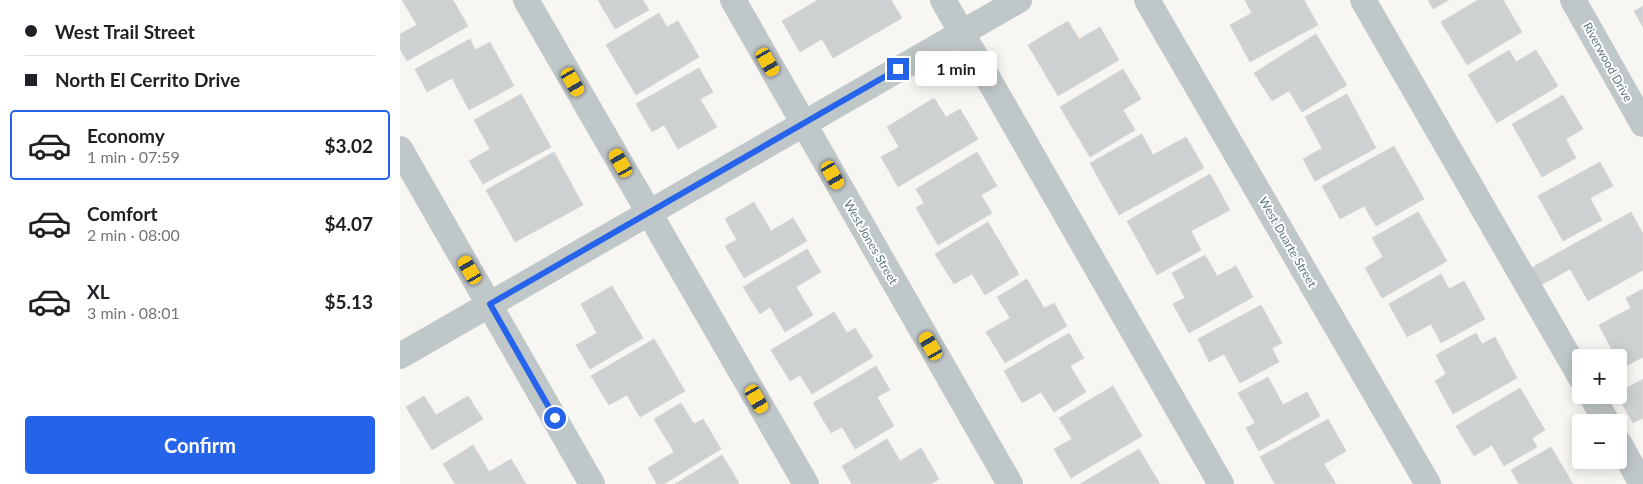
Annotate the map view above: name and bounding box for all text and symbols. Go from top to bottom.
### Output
text: West Trail Street [55,20,195,43]
street label: Riverwood Drive [1580,20,1636,104]
car [754,45,781,79]
callout: 1 min [916,52,998,86]
route end [887,58,909,80]
text: 1 min [936,59,976,78]
car [559,65,586,99]
text: North El Cerrito Drive [55,68,240,91]
icon: car [27,123,72,168]
text: Economy [87,124,165,147]
text: $3.02 [324,134,373,157]
car [607,146,634,180]
text: 1 min · 07:59 [87,147,180,166]
car [819,158,846,192]
street label: West Duarte Street [1256,194,1320,291]
street label: West Jones Street [841,197,902,287]
icon: car [27,201,72,246]
text: Comfort [87,202,158,225]
text: $4.07 [324,212,373,235]
text: 2 min · 08:00 [87,225,180,244]
car [456,253,483,287]
icon: car [27,279,72,324]
text: XL [87,280,110,303]
text: $5.13 [324,290,373,313]
text: 3 min · 08:01 [87,303,180,322]
car [917,329,944,363]
map controls [1572,349,1627,469]
button: + [1572,349,1627,404]
car [743,382,770,416]
route start [544,407,566,429]
button: − [1572,414,1627,469]
button: Confirm [25,416,375,474]

